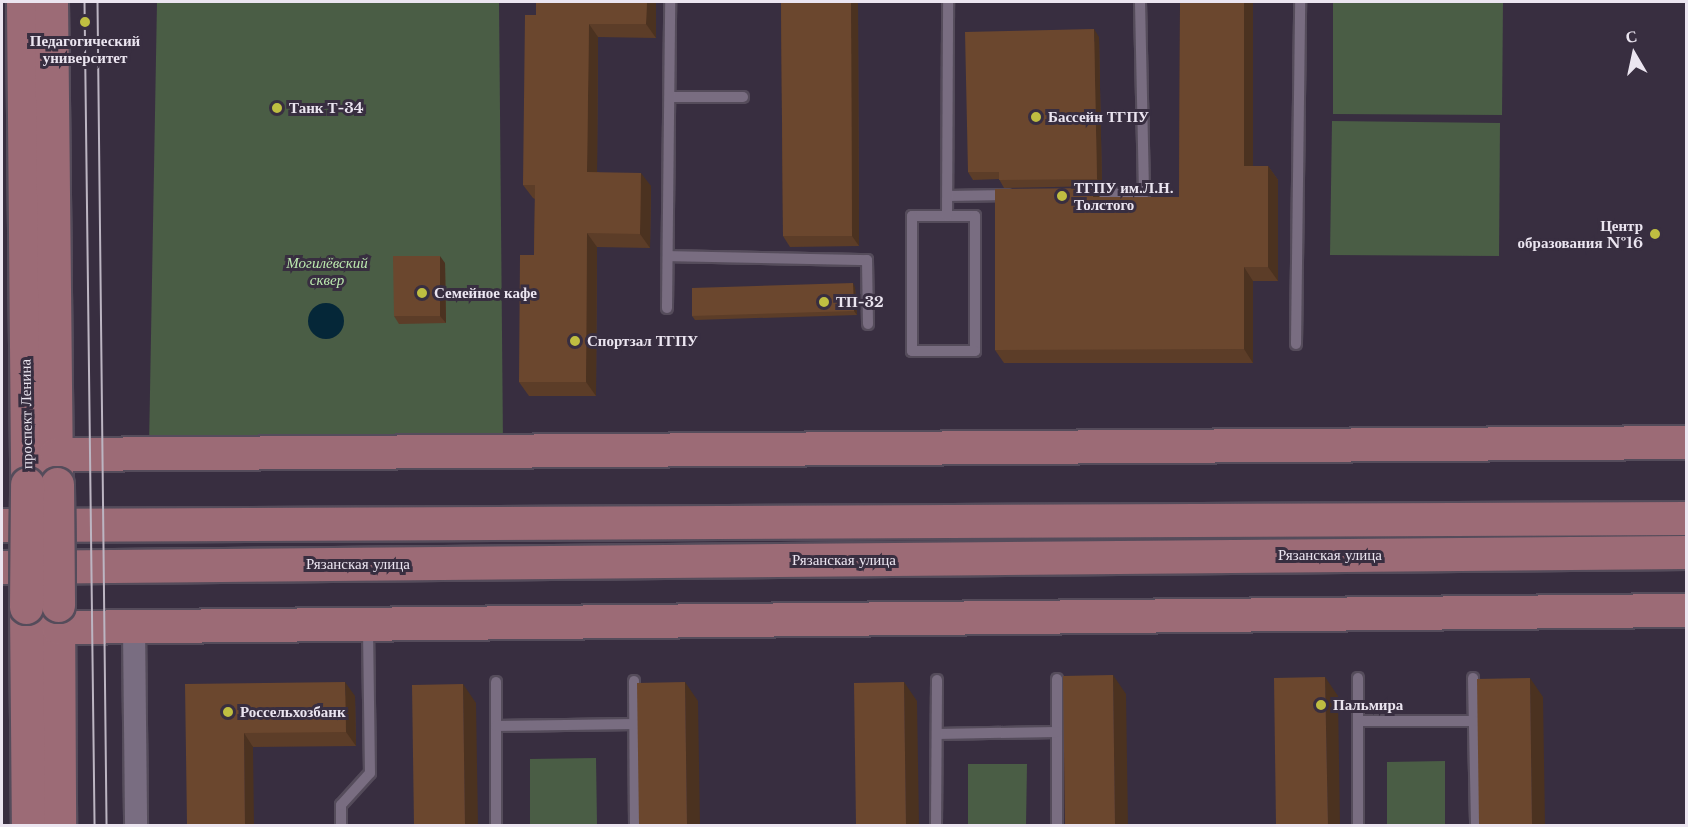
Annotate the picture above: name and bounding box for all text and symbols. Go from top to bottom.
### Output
marker: Педагогический университет [78,15,92,29]
north arrow [1604,24,1664,84]
text: С [1624,25,1638,47]
place label: Педагогический университет [30,31,140,66]
place label: Танк Т-34 [289,99,364,117]
marker: Танк Т-34 [270,101,284,115]
place label: Бассейн ТГПУ [1048,108,1149,126]
marker: Бассейн ТГПУ [1029,110,1043,124]
place label: ТГПУ им.Л.Н. Толстого [1074,178,1174,213]
marker: ТГПУ им.Л.Н. Толстого [1055,189,1069,203]
place label: Центр образования №16 [1518,216,1643,251]
marker: Центр образования №16 [1648,227,1662,241]
park label: Могилёвский сквер [286,253,368,288]
place label: Семейное кафе [434,284,537,302]
marker: Семейное кафе [415,286,429,300]
place label: ТП-32 [836,293,884,311]
marker: ТП-32 [817,295,831,309]
place label: Спортзал ТГПУ [587,332,698,350]
marker: Спортзал ТГПУ [568,334,582,348]
street label: проспект Ленина [16,359,36,469]
street label: Рязанская улица [1278,546,1382,564]
street label: Рязанская улица [792,551,896,569]
street label: Рязанская улица [306,555,410,573]
place label: Пальмира [1333,696,1403,714]
marker: Пальмира [1314,698,1328,712]
place label: Россельхозбанк [240,703,346,721]
marker: Россельхозбанк [221,705,235,719]

